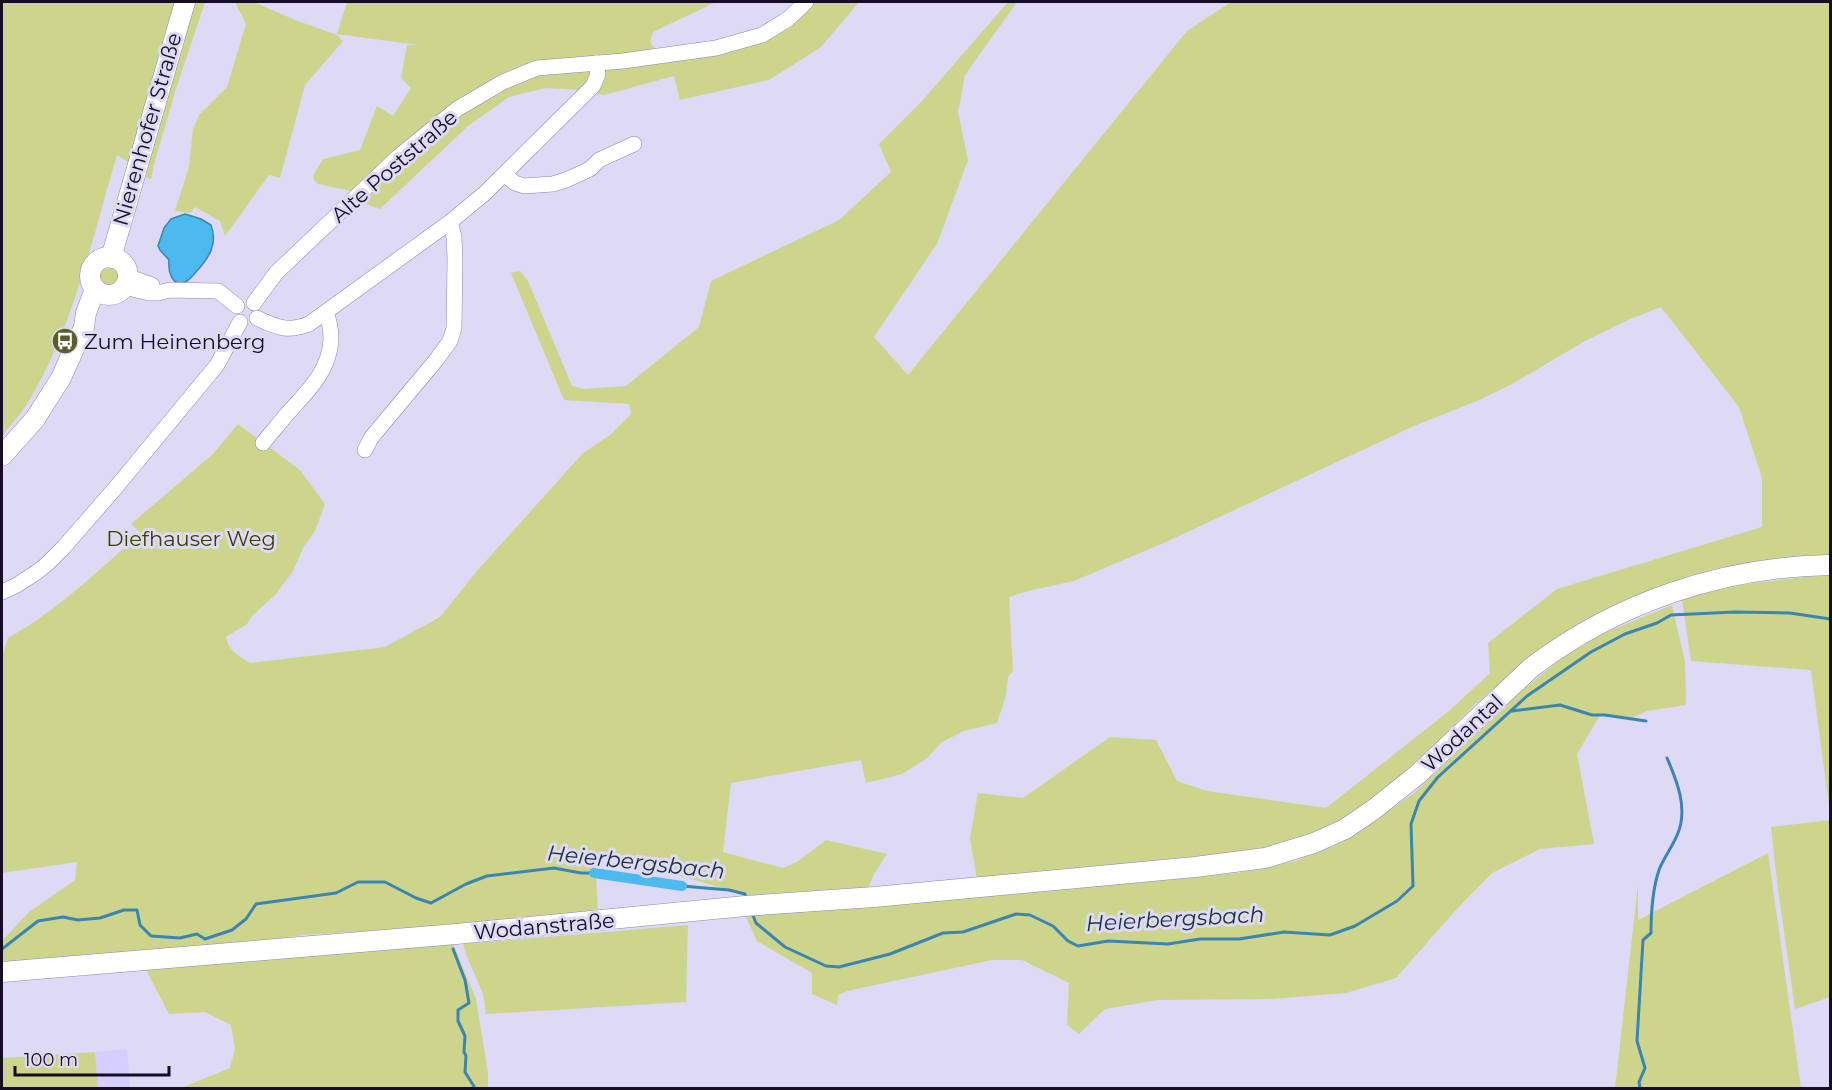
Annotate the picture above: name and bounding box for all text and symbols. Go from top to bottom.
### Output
street label: Nierenhofer Straße [107,30,187,228]
street label: Alte Poststraße [326,104,462,228]
bus stop icon: Zum Heinenberg [50,326,80,356]
place label: Zum Heinenberg [84,329,265,354]
park label: Diefhauser Weg [106,526,276,551]
street label: Wodantal [1416,689,1508,777]
water label: Heierbergsbach [546,839,726,885]
water label: Heierbergsbach [1085,901,1265,937]
street label: Wodanstraße [472,907,616,945]
scale bar [15,1039,170,1077]
text: 100 m [24,1049,78,1071]

